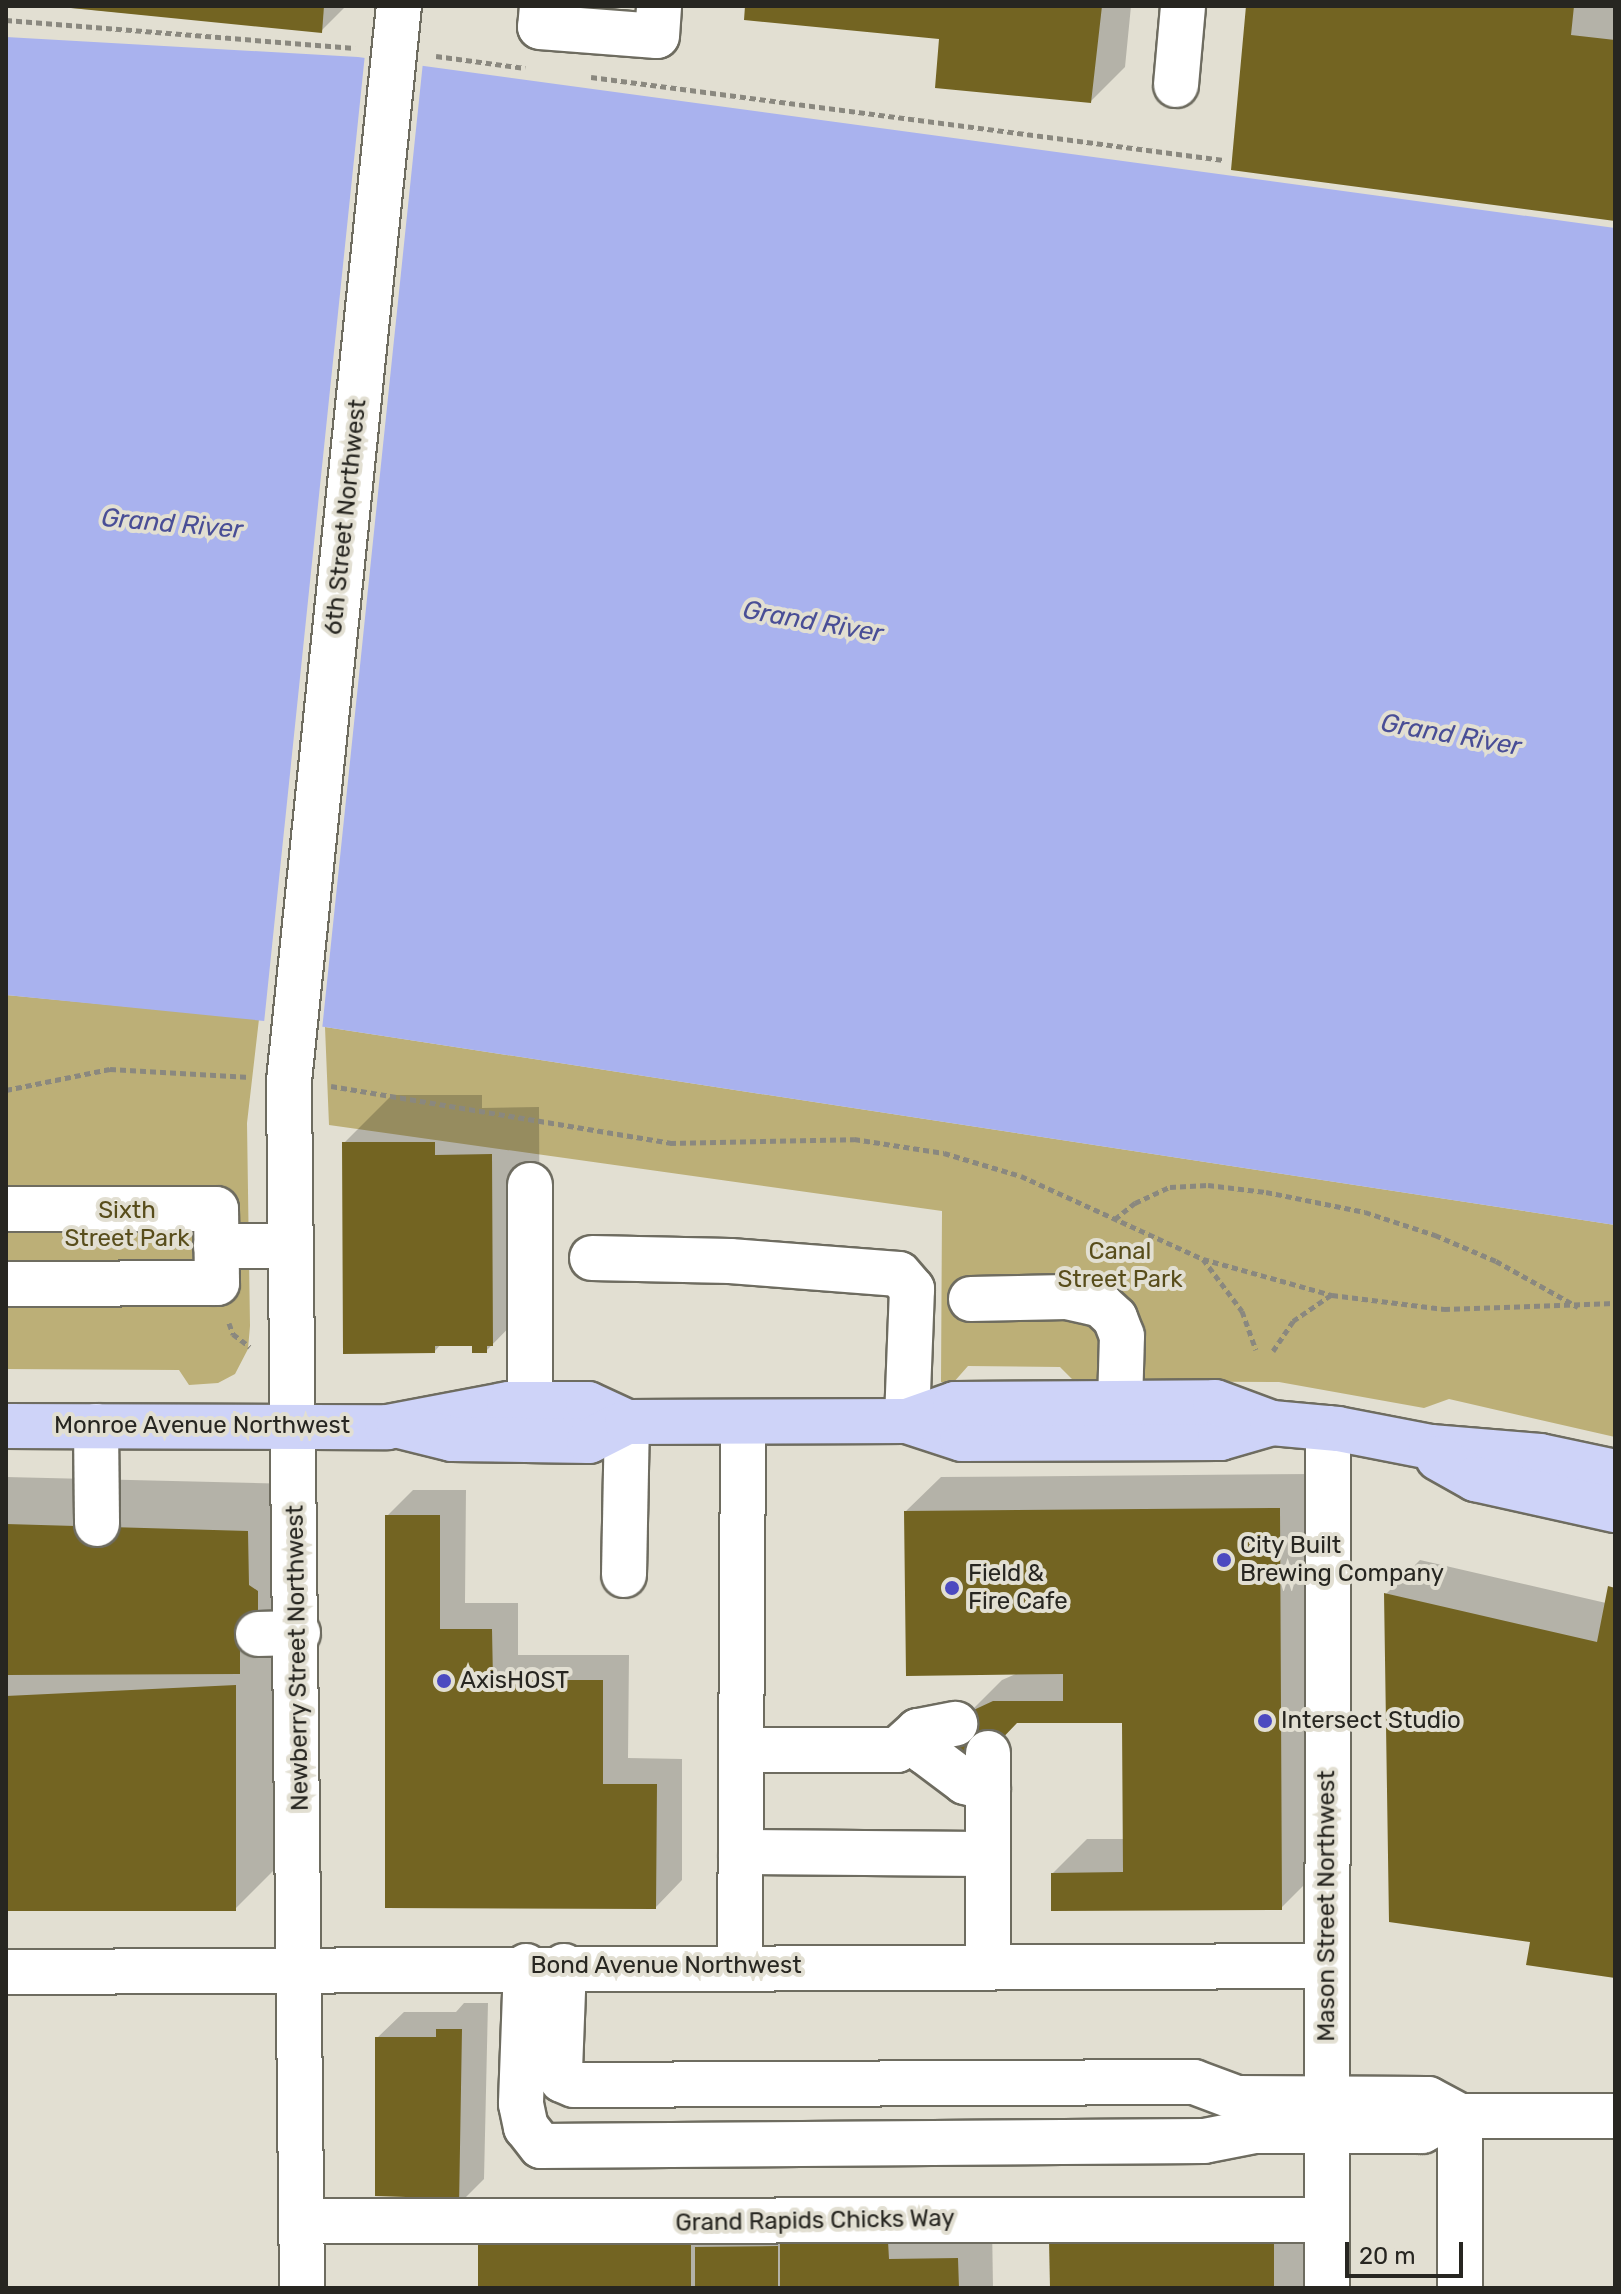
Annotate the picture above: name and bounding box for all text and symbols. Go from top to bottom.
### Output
street label: 6th Street Northwest [319,398,373,636]
water label: Grand River [100,502,244,546]
water label: Grand River [740,594,886,650]
water label: Grand River [1378,707,1524,763]
park label: Sixth Street Park [64,1197,190,1253]
park label: Canal Street Park [1057,1238,1183,1294]
street label: Monroe Avenue Northwest [54,1412,350,1440]
street label: Newberry Street Northwest [281,1504,315,1812]
place label: City Built Brewing Company [1240,1532,1444,1588]
marker: City Built Brewing Company [1215,1551,1233,1569]
place label: Field & Fire Cafe [968,1560,1068,1616]
marker: Field & Fire Cafe [943,1579,961,1597]
place label: AxisHOST [460,1667,569,1695]
marker: AxisHOST [435,1672,453,1690]
place label: Intersect Studio [1281,1707,1461,1735]
marker: Intersect Studio [1256,1712,1274,1730]
street label: Mason Street Northwest [1313,1770,1341,2042]
street label: Bond Avenue Northwest [530,1952,802,1980]
street label: Grand Rapids Chicks Way [675,2204,955,2238]
scale bar [1349,2226,1467,2276]
text: 20 m [1359,2242,1416,2270]

